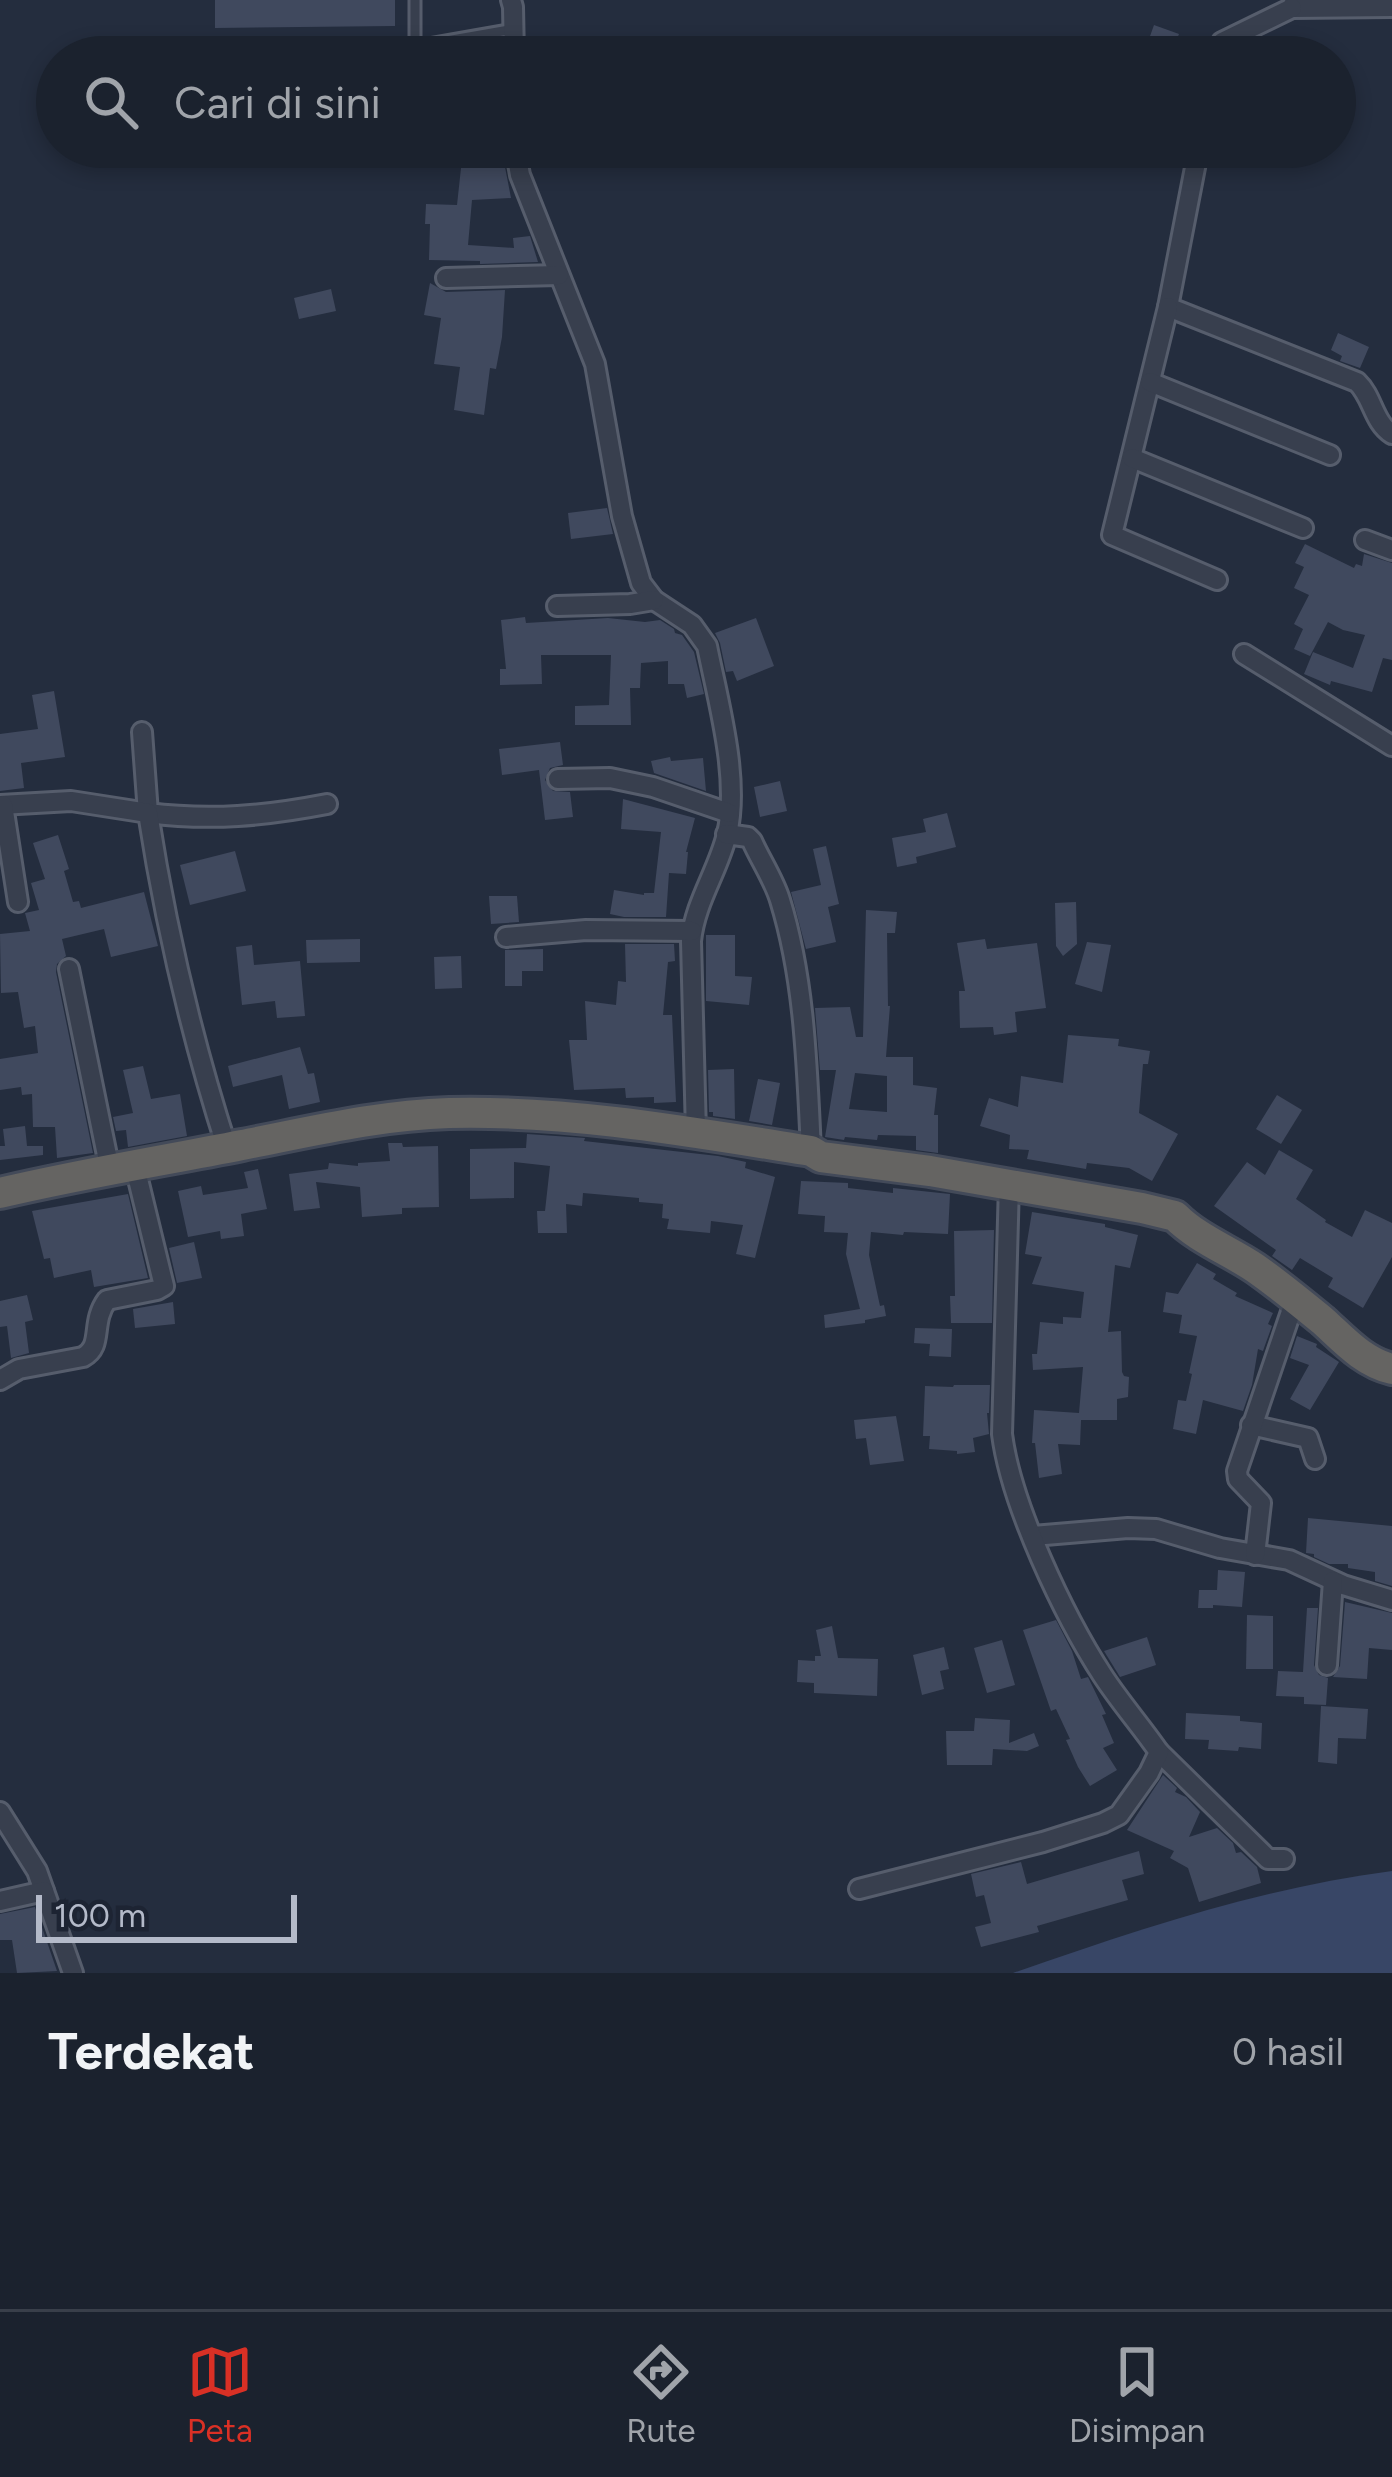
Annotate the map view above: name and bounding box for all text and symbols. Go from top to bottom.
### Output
search box [36,36,1356,168]
icon: search [78,69,144,135]
text: Cari di sini [174,75,381,129]
scale bar [36,1889,297,1942]
text: 100 m [54,1896,146,1935]
text: Terdekat [48,2021,254,2082]
text: 0 hasil [1232,2028,1344,2075]
tab: Peta [187,2339,253,2450]
tab: Rute [626,2339,696,2450]
tab: Disimpan [1069,2339,1205,2450]

